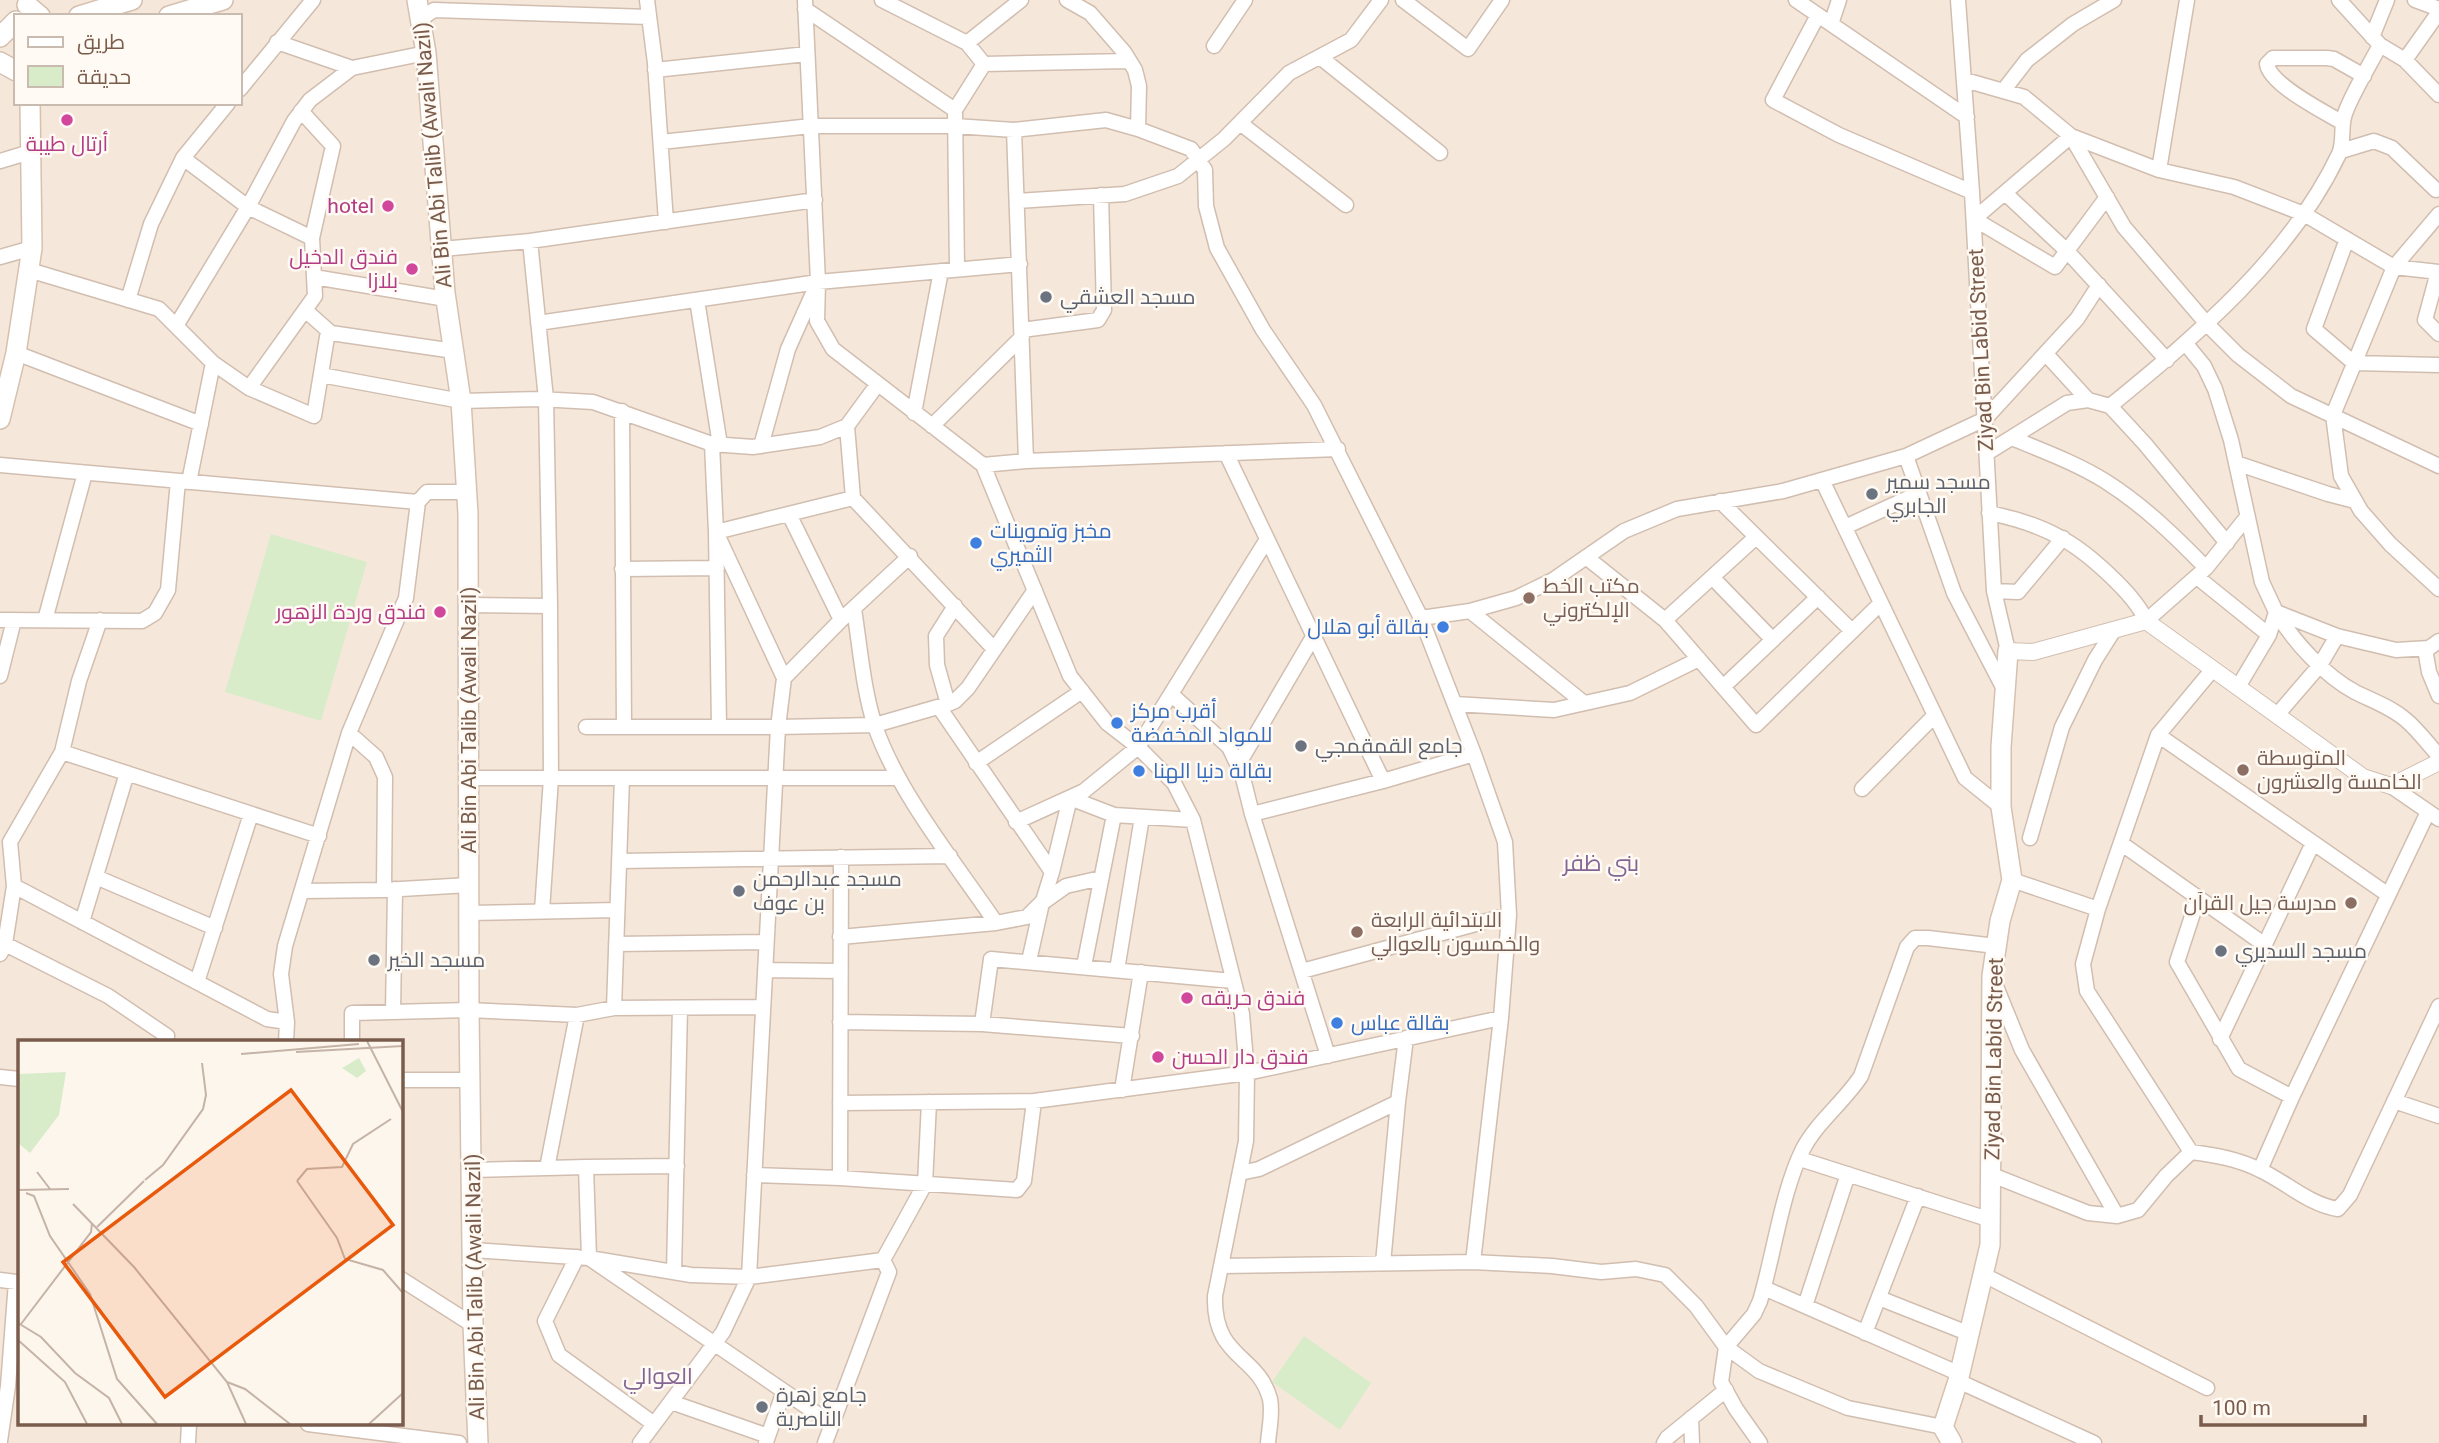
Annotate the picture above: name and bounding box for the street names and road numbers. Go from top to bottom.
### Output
street label: Ali Bin Abi Talib (Awali Nazil) [409,21,457,289]
street label: Ziyad Bin Labid Street [1964,248,1998,452]
street label: Ali Bin Abi Talib (Awali Nazil) [457,586,481,854]
street label: Ziyad Bin Labid Street [1980,957,2008,1161]
street label: Ali Bin Abi Talib (Awali Nazil) [461,1153,489,1421]

